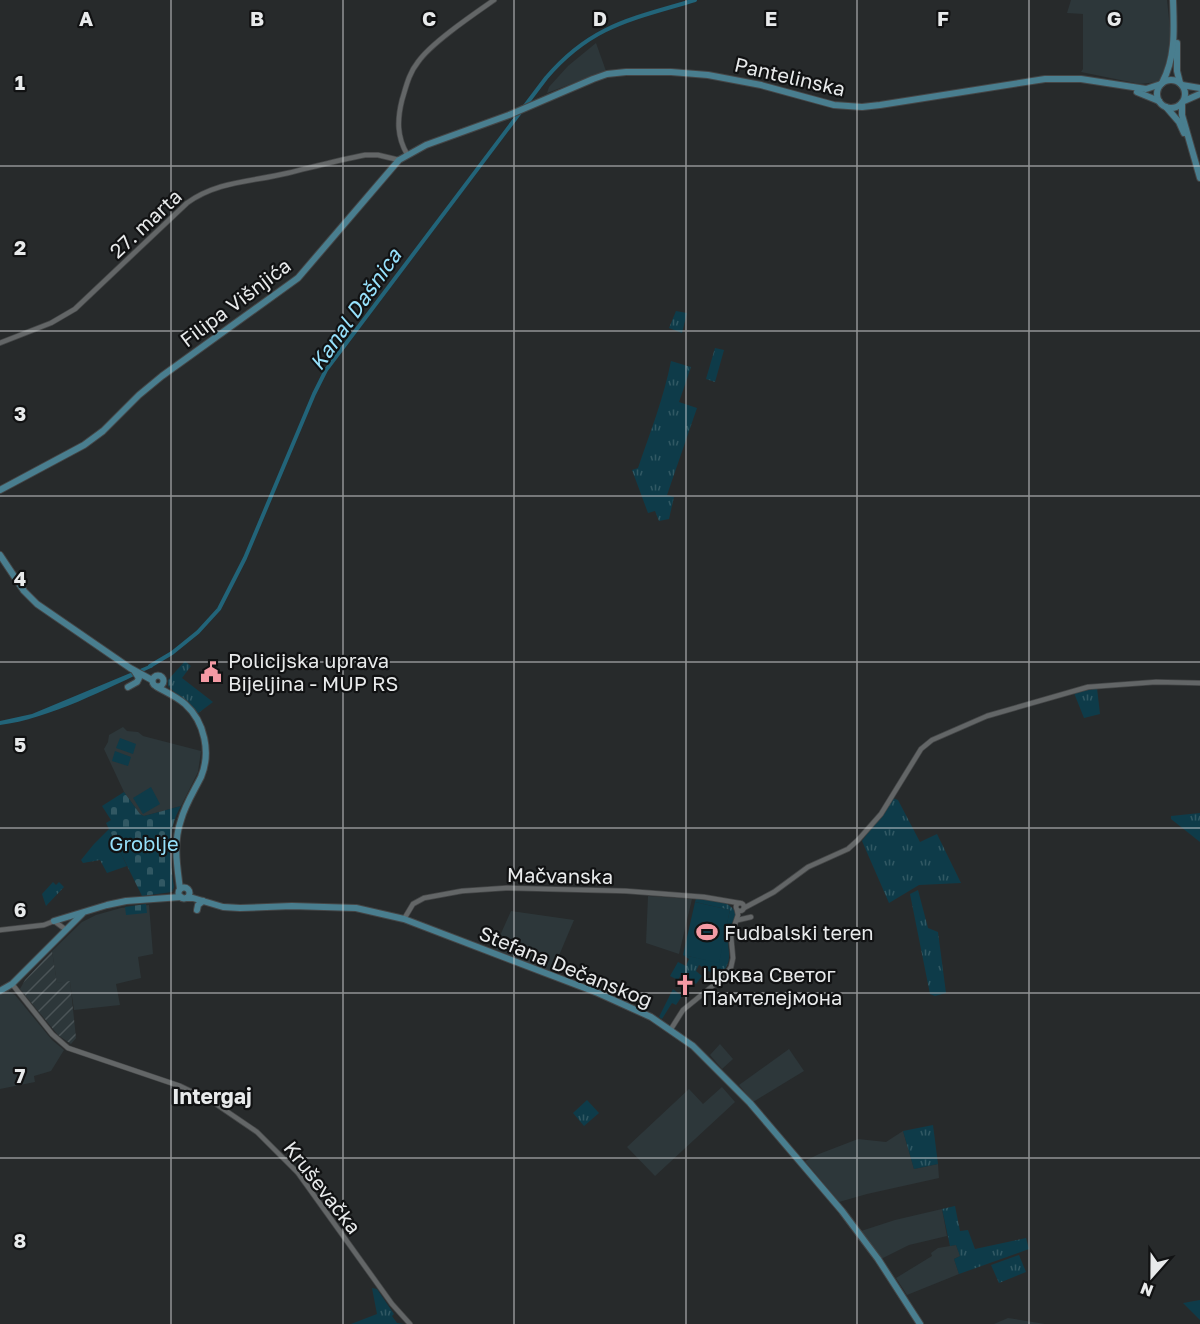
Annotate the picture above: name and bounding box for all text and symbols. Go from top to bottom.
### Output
text: A [79,6,93,30]
text: B [250,6,264,30]
text: C [422,6,436,30]
text: D [593,6,607,30]
text: E [765,6,777,30]
text: F [937,6,949,30]
text: G [1107,6,1121,30]
street label: Pantelinska [732,52,848,100]
text: 1 [15,70,25,94]
street label: 27. marta [104,184,186,262]
text: 2 [14,235,26,259]
water label: Kanal Dašnica [303,242,407,375]
street label: Filipa Višnjića [175,253,295,351]
text: 3 [14,401,26,425]
text: 4 [14,566,26,590]
place label: Policijska uprava Bijeljina - MUP RS [228,648,398,695]
public building icon: Policijska uprava Bijeljina - MUP RS [199,660,223,684]
text: 5 [14,732,26,756]
park label: Groblje [109,831,179,855]
street label: Mačvanska [507,862,613,888]
text: 6 [14,897,26,921]
street label: Stefana Dečanskog [476,920,656,1012]
sports icon: Fudbalski teren [695,920,719,944]
place label: Fudbalski teren [724,920,874,944]
place label: Црква Светог Памтелејмона [702,962,842,1009]
church icon: Црква Светог Памтелејмона [673,973,697,997]
text: 7 [15,1063,26,1087]
district label: Intergaj [172,1083,252,1109]
street label: Kruševačka [279,1136,367,1238]
text: 8 [14,1228,26,1252]
north arrow [1122,1246,1182,1306]
text: N [1137,1278,1156,1302]

